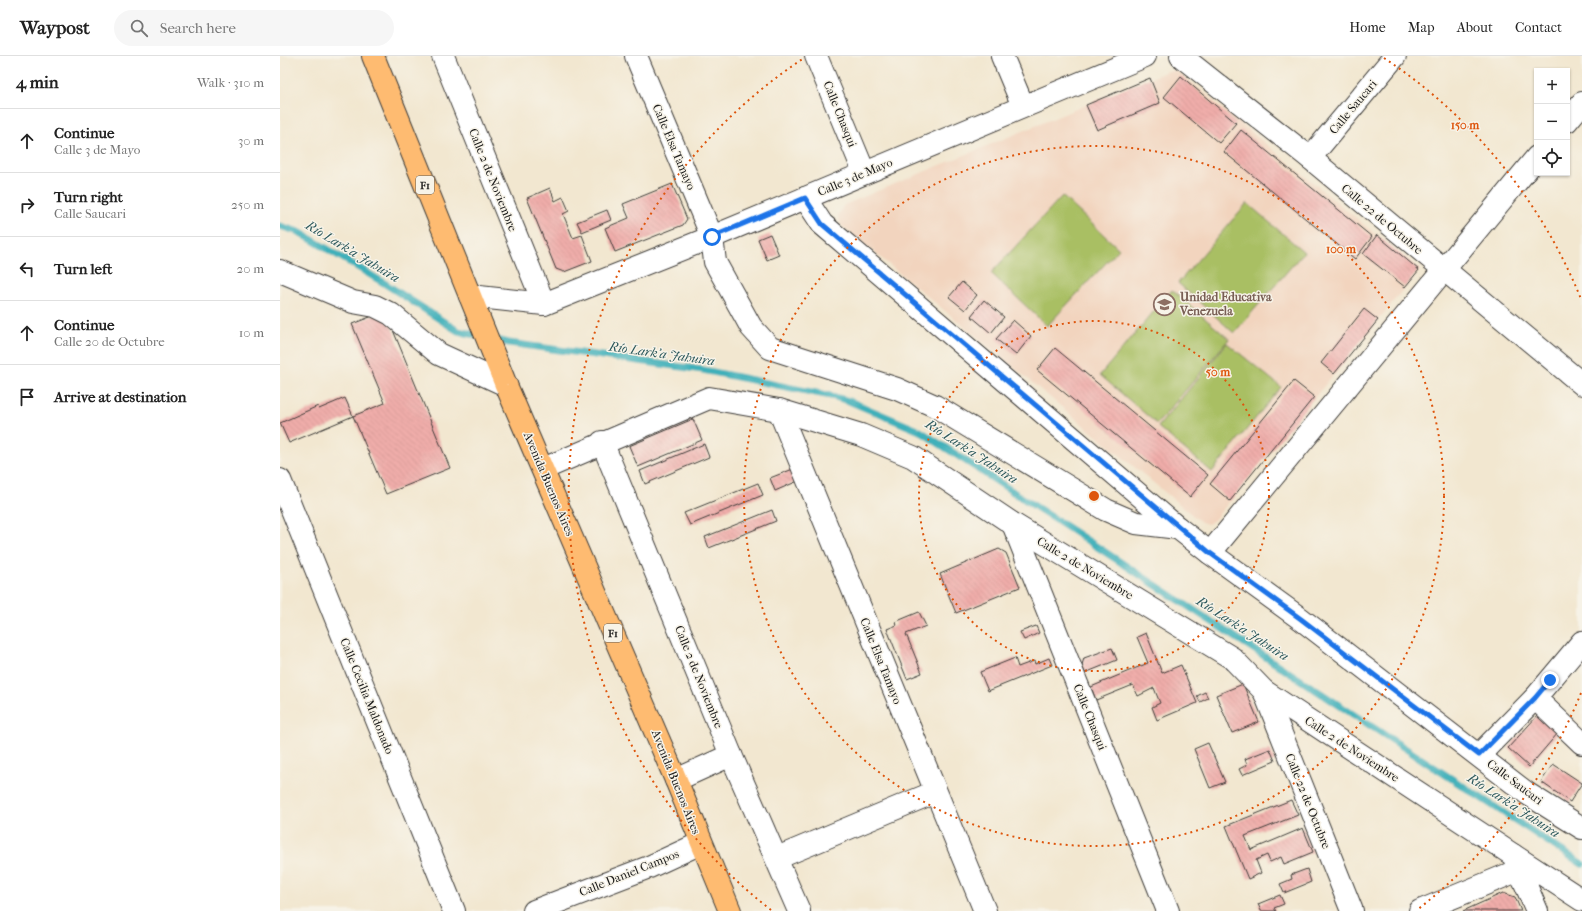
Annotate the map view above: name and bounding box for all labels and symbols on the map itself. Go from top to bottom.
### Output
street label: Calle Saucari [1326,77,1380,137]
street label: Calle Chasqui [820,79,860,150]
street label: Calle Elsa Tamayo [650,102,698,192]
text: 150 m [1451,118,1480,132]
street label: Calle 2 de Noviembre [466,126,520,234]
street label: Calle 3 de Mayo [816,155,894,199]
road number: F1 [416,176,434,194]
street label: Calle 22 de Octubre [1339,181,1425,257]
water label: Río Lark’a Jahuira [302,217,402,285]
route start [703,228,721,246]
text: 100 m [1326,242,1357,256]
place label: Unidad Educativa Venezuela [1179,290,1272,318]
school or university icon: Unidad Educativa Venezuela [1151,291,1177,317]
water label: Río Lark’a Jahuira [607,339,716,368]
text: 50 m [1206,365,1231,379]
water label: Río Lark’a Jahuira [922,416,1021,487]
street label: Avenida Buenos Aires [520,429,577,539]
centre of rings [1087,489,1101,503]
street label: Calle 2 de Noviembre [1034,534,1136,602]
water label: Río Lark’a Jahuira [1193,593,1292,664]
street label: Calle Elsa Tamayo [857,616,905,706]
street label: Calle 2 de Noviembre [672,623,726,731]
road number: F1 [604,624,622,642]
street label: Calle Cecilia Maldonado [337,636,397,756]
route end [1541,671,1559,689]
street label: Calle Chasqui [1070,682,1110,753]
street label: Calle 2 de Noviembre [1302,713,1402,785]
street label: Avenida Buenos Aires [648,727,704,837]
street label: Calle 22 de Octubre [1282,751,1334,851]
street label: Calle Saucari [1484,756,1546,808]
water label: Río Lark’a Jahuira [1464,770,1563,841]
street label: Calle Daniel Campos [577,846,681,899]

